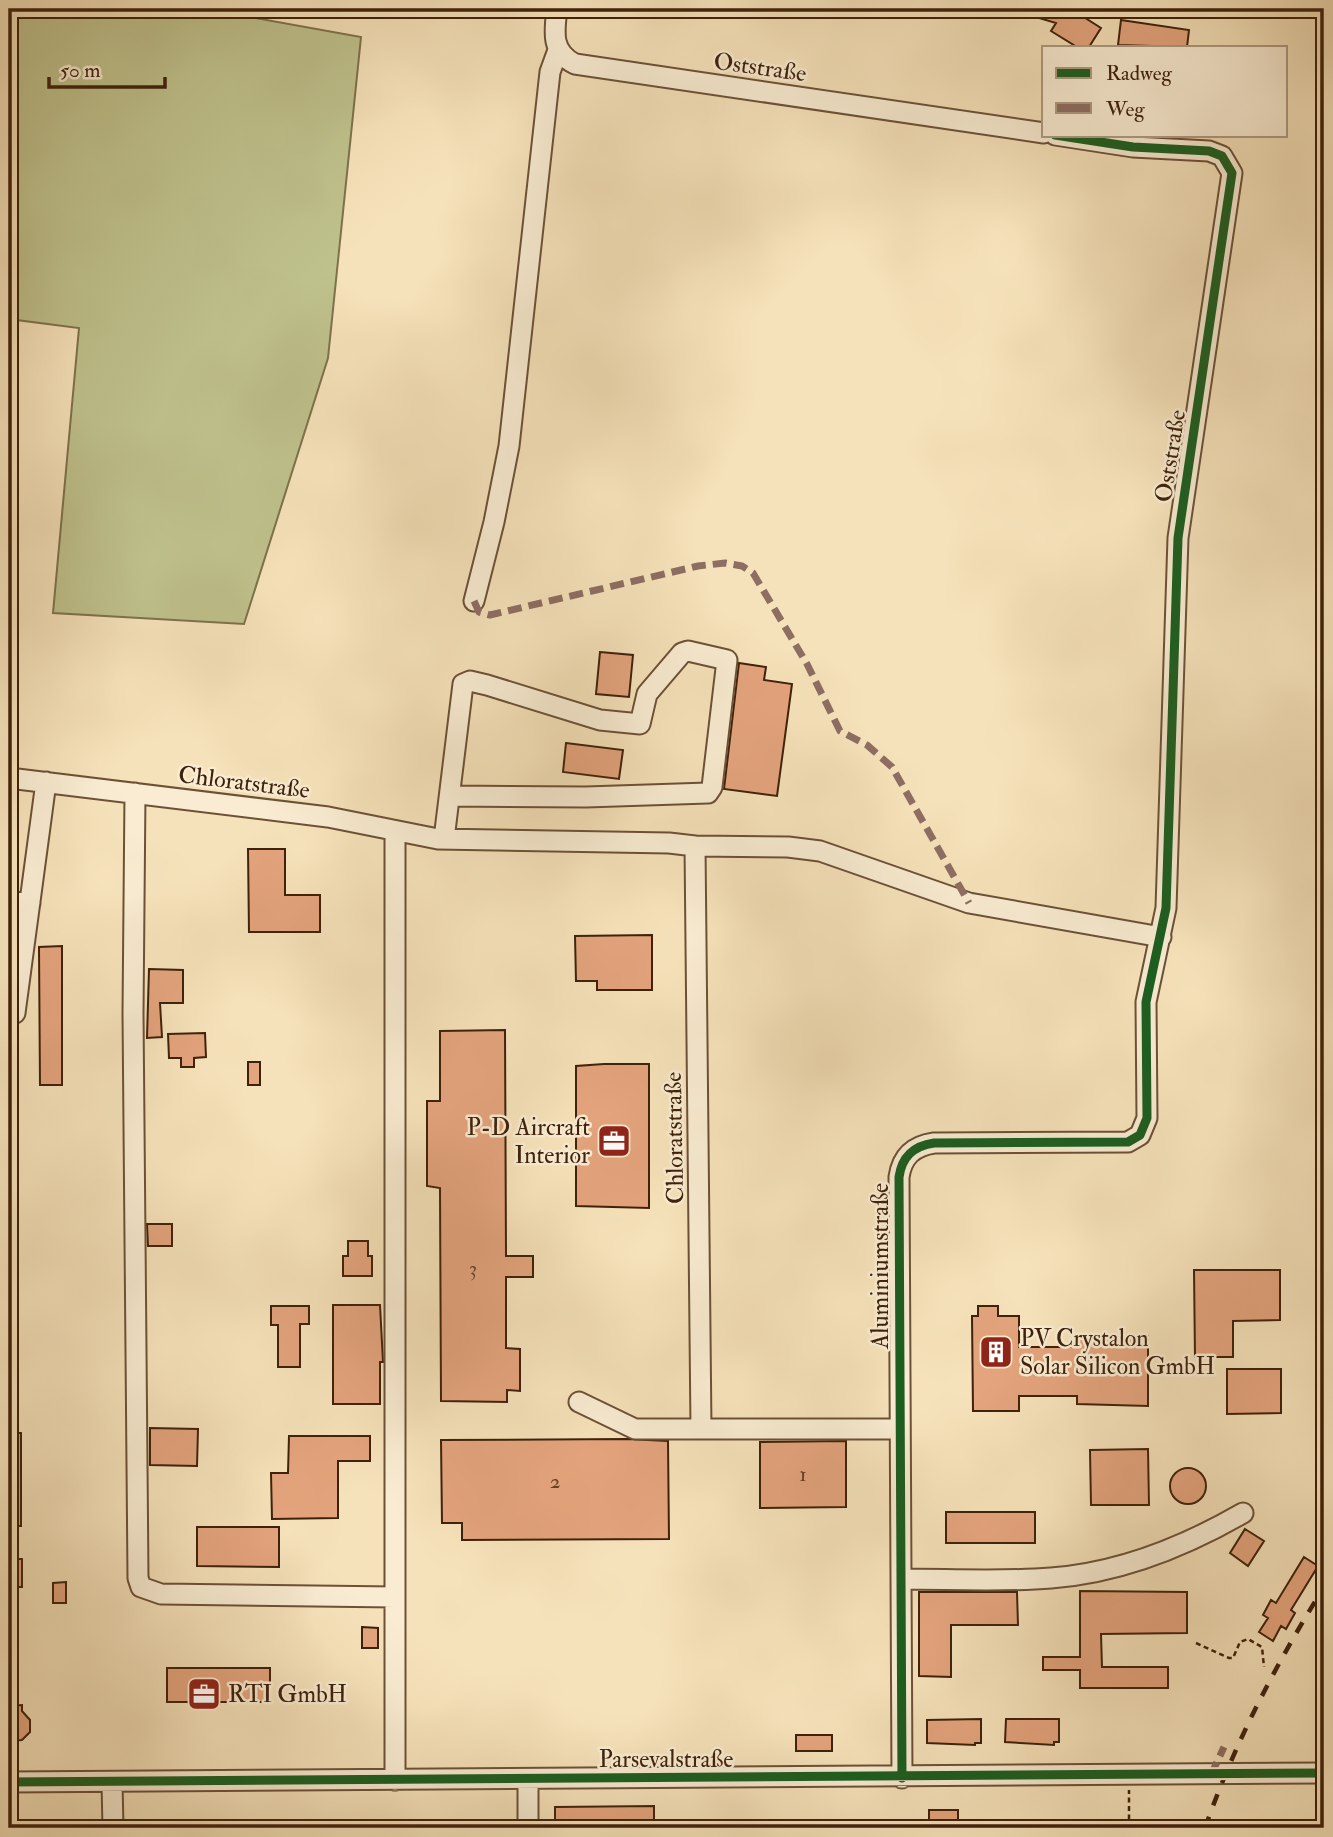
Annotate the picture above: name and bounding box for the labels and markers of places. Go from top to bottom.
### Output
place label: P-D Aircraft Interior [467,1112,590,1171]
office icon: P-D Aircraft Interior [595,1122,633,1160]
place label: PV Crystalon Solar Silicon GmbH [1020,1323,1215,1382]
building icon: PV Crystalon Solar Silicon GmbH [977,1333,1015,1371]
office icon: RTI GmbH [185,1675,223,1713]
place label: RTI GmbH [228,1679,347,1710]

